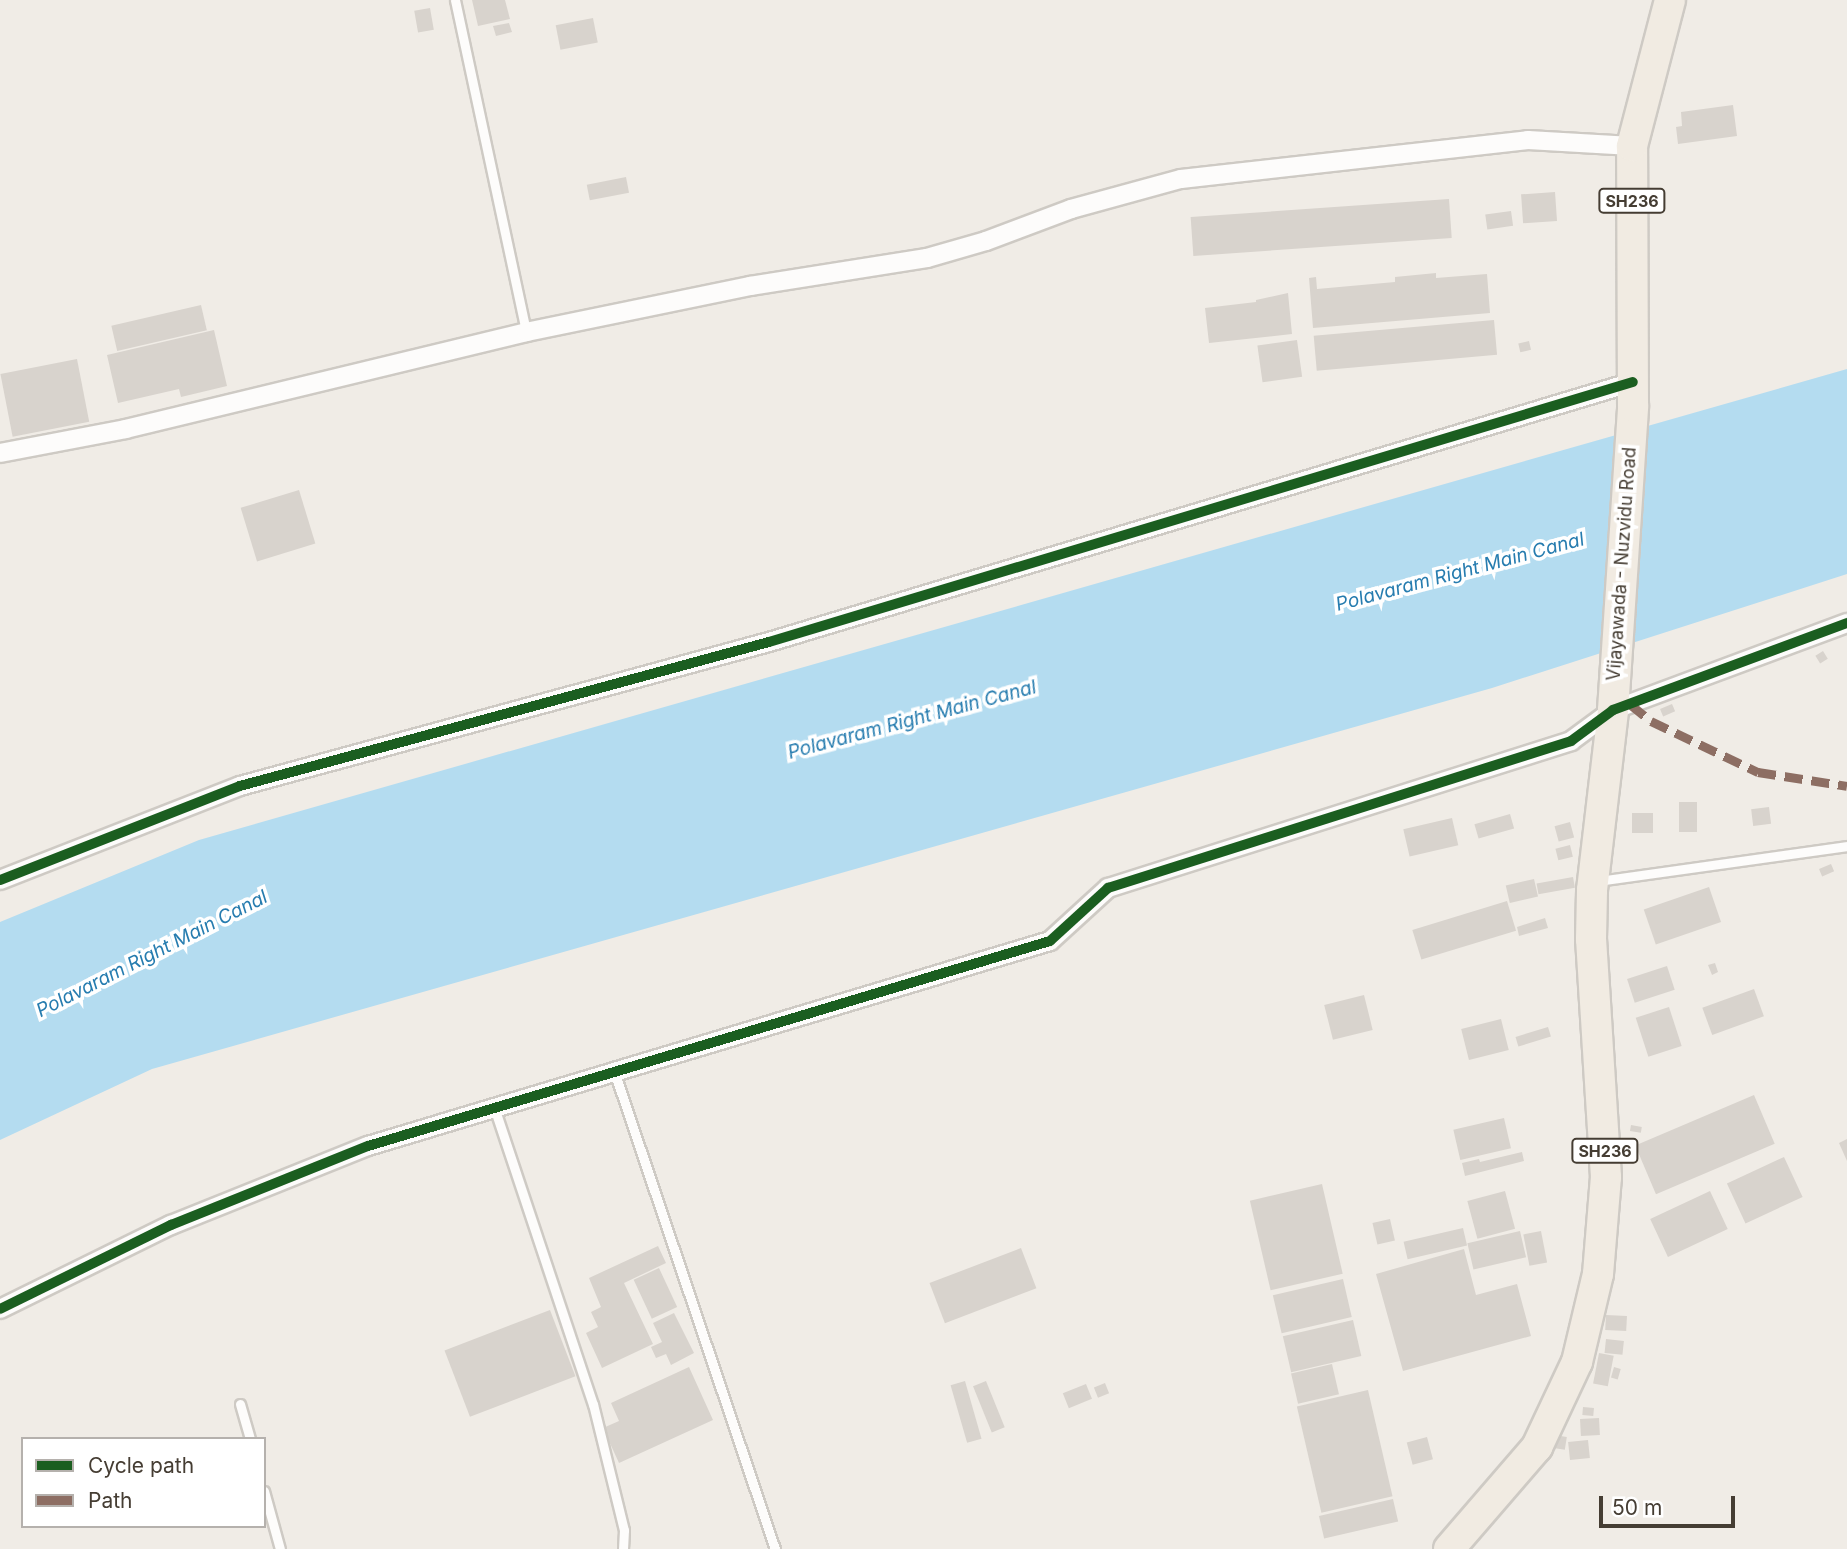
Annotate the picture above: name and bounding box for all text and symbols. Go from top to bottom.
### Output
road number: SH236 [1597,188,1667,214]
street label: Vijayawada - Nuzvidu Road [1603,446,1641,682]
water label: Polavaram Right Main Canal [1333,528,1587,616]
water label: Polavaram Right Main Canal [785,676,1039,764]
water label: Polavaram Right Main Canal [33,886,271,1022]
road number: SH236 [1570,1138,1640,1163]
legend [21,1437,266,1528]
text: Cycle path [88,1453,194,1478]
scale bar [1602,1482,1738,1526]
text: Path [88,1488,133,1513]
text: 50 m [1612,1495,1662,1520]

